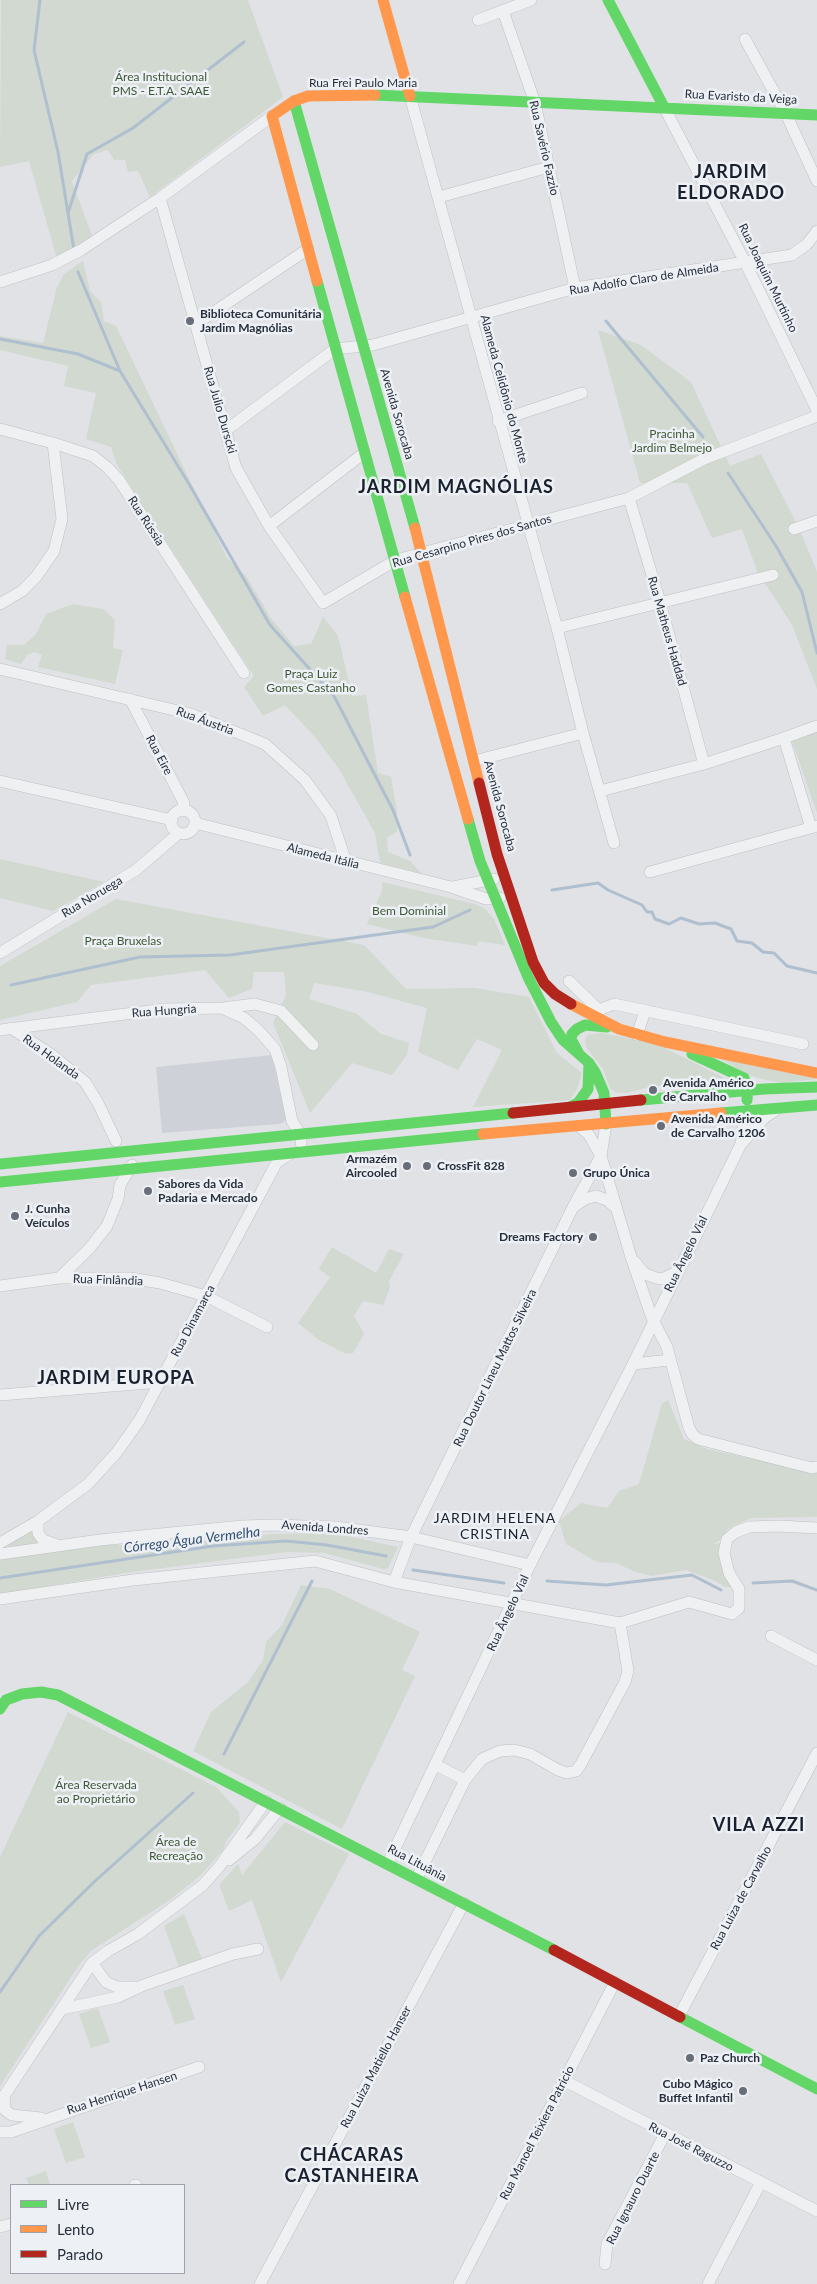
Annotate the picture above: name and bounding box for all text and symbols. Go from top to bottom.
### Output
park label: Área Institucional PMS - E.T.A. SAAE [112,70,210,98]
street label: Rua Frei Paulo Maria [309,76,417,90]
street label: Rua Evaristo da Veiga [684,87,798,107]
street label: Rua Savério Fazzio [526,99,562,197]
district label: JARDIM ELDORADO [676,161,786,203]
street label: Rua Joaquim Murtinho [735,221,801,335]
street label: Rua Adolfo Claro de Almeida [568,260,720,298]
place label: Biblioteca Comunitária Jardim Magnólias [200,307,322,335]
street label: Alameda Celidônio do Monte [477,313,531,465]
marker: Biblioteca Comunitária Jardim Magnólias [184,315,196,327]
street label: Rua Julio Durscki [201,365,239,455]
street label: Avenida Sorocaba [377,367,417,461]
park label: Pracinha Jardim Belmejo [632,427,712,455]
district label: JARDIM MAGNÓLIAS [356,476,556,498]
street label: Rua Rússia [125,494,167,548]
street label: Rua Cesarpino Pires dos Santos [391,511,553,571]
street label: Rua Matheus Haddad [644,575,690,687]
park label: Praça Luiz Gomes Castanho [266,667,356,695]
street label: Rua Áustria [174,704,236,738]
street label: Rua Eire [142,733,176,777]
street label: Avenida Sorocaba [481,759,519,853]
street label: Alameda Itália [285,840,361,872]
street label: Rua Noruega [59,873,125,921]
park label: Bem Dominial [372,904,446,918]
park label: Praça Bruxelas [85,934,161,948]
street label: Rua Hungria [131,1002,197,1020]
street label: Rua Holanda [20,1031,82,1083]
place label: Avenida Américo de Carvalho [663,1076,754,1104]
marker: Avenida Américo de Carvalho [647,1084,659,1096]
place label: Avenida Américo de Carvalho 1206 [671,1112,765,1140]
marker: Avenida Américo de Carvalho 1206 [655,1120,667,1132]
place label: Armazém Aircooled [346,1152,397,1180]
place label: CrossFit 828 [437,1159,505,1173]
marker: Armazém Aircooled [401,1160,413,1172]
marker: CrossFit 828 [421,1160,433,1172]
place label: Grupo Única [583,1166,650,1180]
marker: Grupo Única [567,1167,579,1179]
place label: Sabores da Vida Padaria e Mercado [158,1177,258,1205]
marker: Sabores da Vida Padaria e Mercado [142,1185,154,1197]
place label: J. Cunha Veículos [25,1202,70,1230]
marker: J. Cunha Veículos [9,1210,21,1222]
street label: Rua Ângelo Vial [661,1214,711,1294]
place label: Dreams Factory [499,1230,583,1244]
marker: Dreams Factory [587,1231,599,1243]
street label: Rua Finlândia [73,1272,143,1288]
street label: Rua Dinamarca [168,1283,218,1359]
street label: Rua Doutor Lineu Mattos Silveira [450,1287,540,1449]
district label: JARDIM EUROPA [36,1367,196,1389]
district label: JARDIM HELENA CRISTINA [432,1510,558,1542]
street label: Avenida Londres [281,1518,369,1538]
water label: Córrego Água Vermelha [123,1523,261,1557]
street label: Rua Ângelo Vial [484,1572,532,1654]
park label: Área Reservada ao Proprietário [55,1778,137,1806]
district label: VILA AZZI [712,1814,806,1836]
park label: Área de Recreação [149,1835,203,1863]
street label: Rua Lituânia [385,1841,449,1885]
street label: Rua Luiza de Carvalho [707,1844,775,1952]
street label: Rua Luiza Matiello Hanser [338,2003,414,2131]
place label: Paz Church [700,2051,760,2065]
marker: Paz Church [684,2052,696,2064]
street label: Rua Manoel Teixiera Patricio [497,2063,577,2203]
street label: Rua Henrique Hansen [65,2068,179,2118]
place label: Cubo Mágico Buffet Infantil [659,2077,733,2105]
marker: Cubo Mágico Buffet Infantil [737,2085,749,2097]
street label: Rua José Raguzzo [646,2119,736,2175]
district label: CHÁCARAS CASTANHEIRA [283,2144,421,2186]
street label: Rua Ignauro Duarte [603,2149,663,2247]
legend [10,2184,185,2274]
text: Livre [57,2195,89,2213]
text: Lento [57,2220,94,2238]
text: Parado [57,2245,103,2263]

